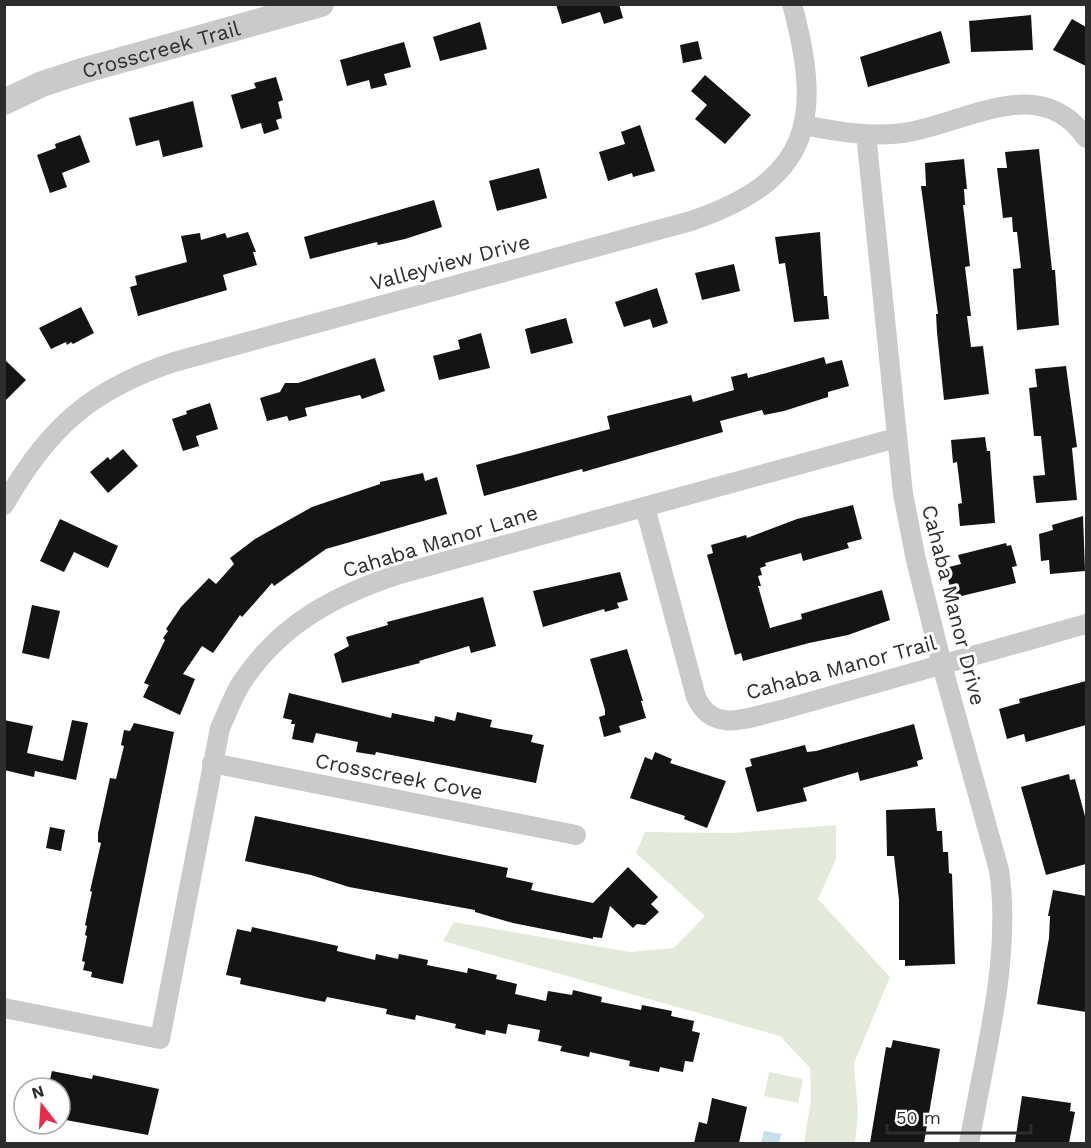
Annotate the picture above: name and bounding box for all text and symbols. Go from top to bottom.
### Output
street label: Crosscreek Trail [79,15,243,83]
street label: Valleyview Drive [367,229,533,295]
street label: Cahaba Manor Lane [339,499,541,583]
street label: Cahaba Manor Drive [917,502,991,708]
street label: Cahaba Manor Trail [743,629,940,704]
street label: Crosscreek Cove [313,747,485,805]
north arrow [12,1076,72,1136]
text: N [29,1081,46,1103]
scale bar [887,1097,1031,1135]
text: 50 m [896,1107,941,1128]

